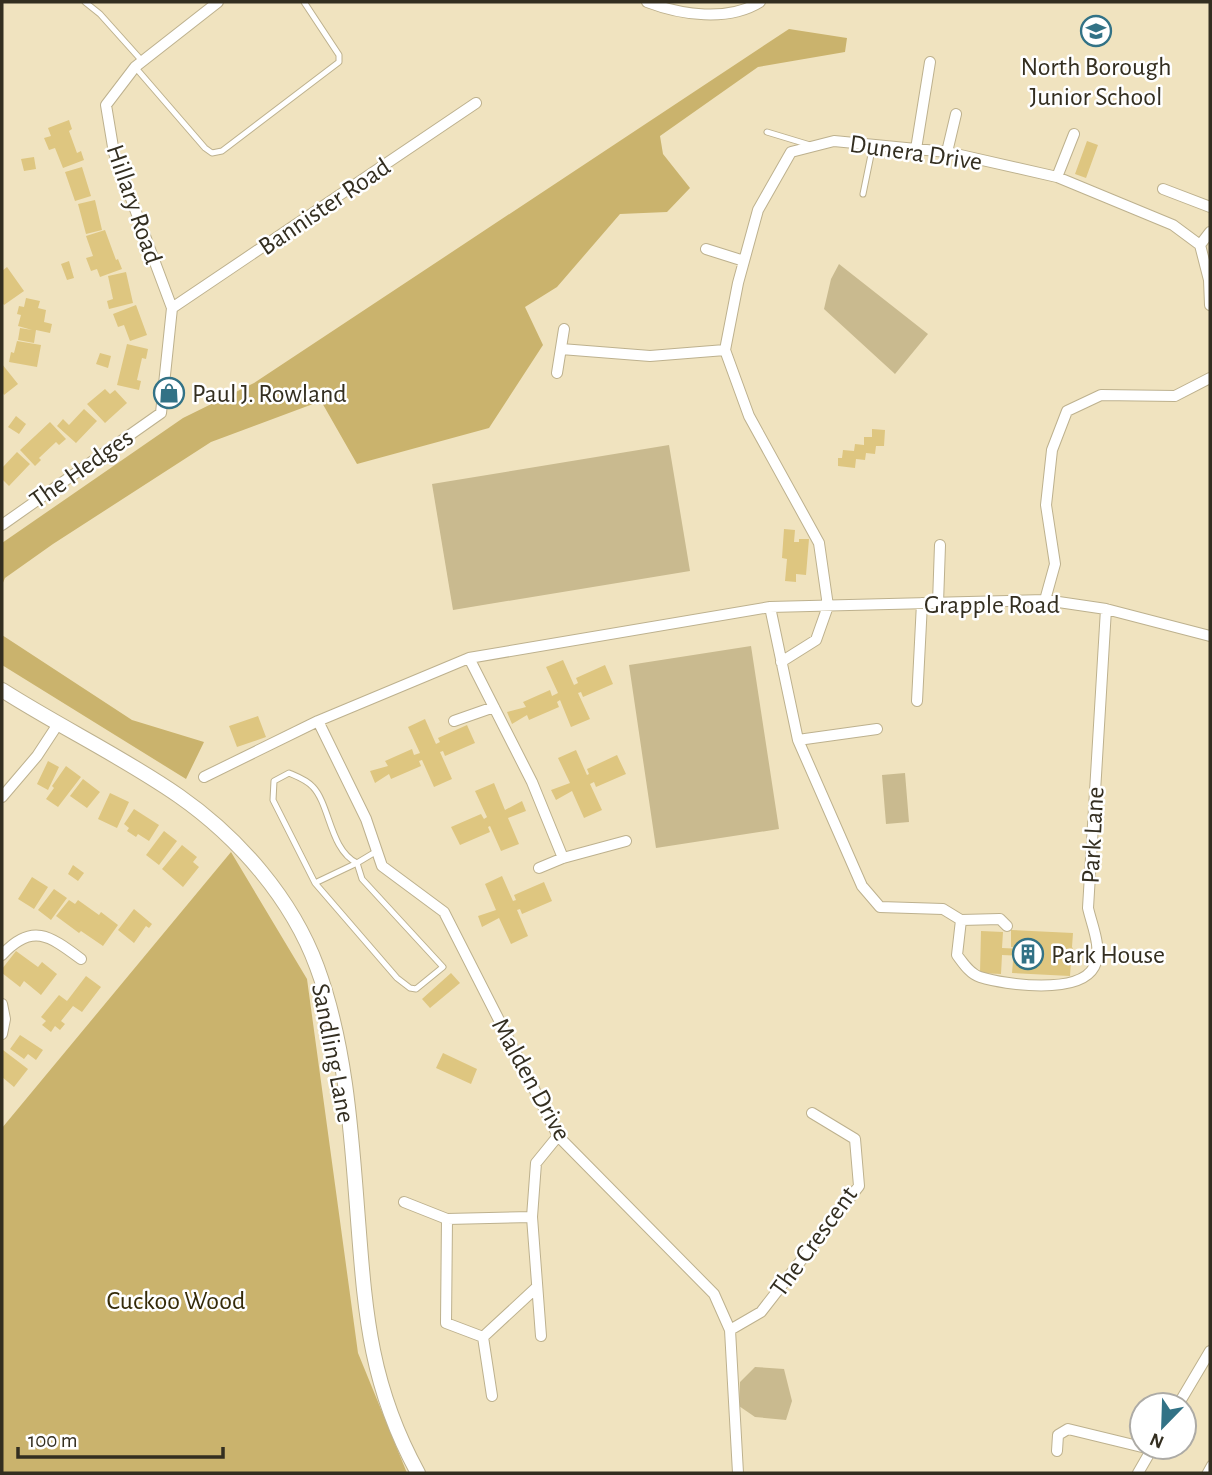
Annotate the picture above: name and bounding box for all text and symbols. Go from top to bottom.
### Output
school or university icon: North Borough Junior School [1079,14,1113,48]
place label: North Borough Junior School [1020,54,1172,110]
street label: Dunera Drive [848,131,984,175]
street label: Hillary Road [101,141,167,267]
street label: Bannister Road [254,153,395,260]
shop icon: Paul J. Rowland [152,376,186,410]
place label: Paul J. Rowland [192,381,347,407]
street label: The Hedges [25,424,138,514]
street label: Grapple Road [924,592,1060,618]
street label: Park Lane [1077,786,1109,884]
building icon: Park House [1011,937,1045,971]
place label: Park House [1051,942,1165,968]
street label: Sandling Lane [307,981,359,1125]
street label: Malden Drive [487,1014,575,1145]
street label: The Crescent [765,1182,862,1301]
park label: Cuckoo Wood [107,1288,245,1314]
north arrow [1128,1391,1198,1461]
scale bar [18,1416,222,1460]
text: N [1147,1429,1167,1452]
text: 100 m [28,1430,78,1451]

